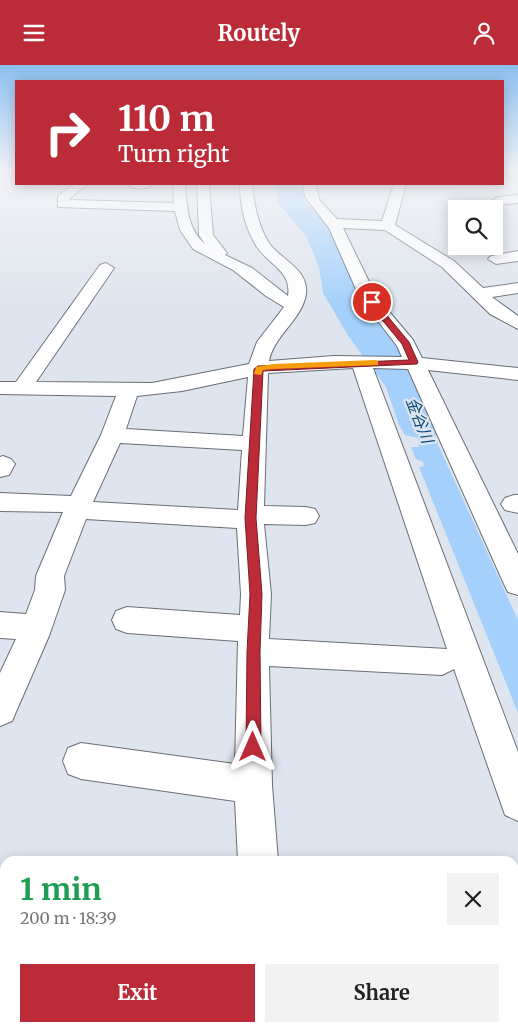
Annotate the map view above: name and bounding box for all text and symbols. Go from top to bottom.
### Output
icon: menu [20,19,48,47]
text: Routely [218,19,300,47]
icon: person [470,19,498,47]
text: 110 m [118,97,215,141]
icon: right [35,100,100,165]
text: Turn right [118,140,229,168]
map controls [448,200,503,255]
button: search [448,200,503,255]
pin [351,281,393,323]
icon: arrive [358,288,386,316]
water label: 金谷川 [402,394,439,448]
position arrow [226,720,278,772]
text: 1 min [20,870,102,908]
button: close [447,873,499,925]
text: 200 m · 18:39 [20,908,117,928]
button: Exit [20,964,255,1022]
button: Share [265,964,499,1022]

